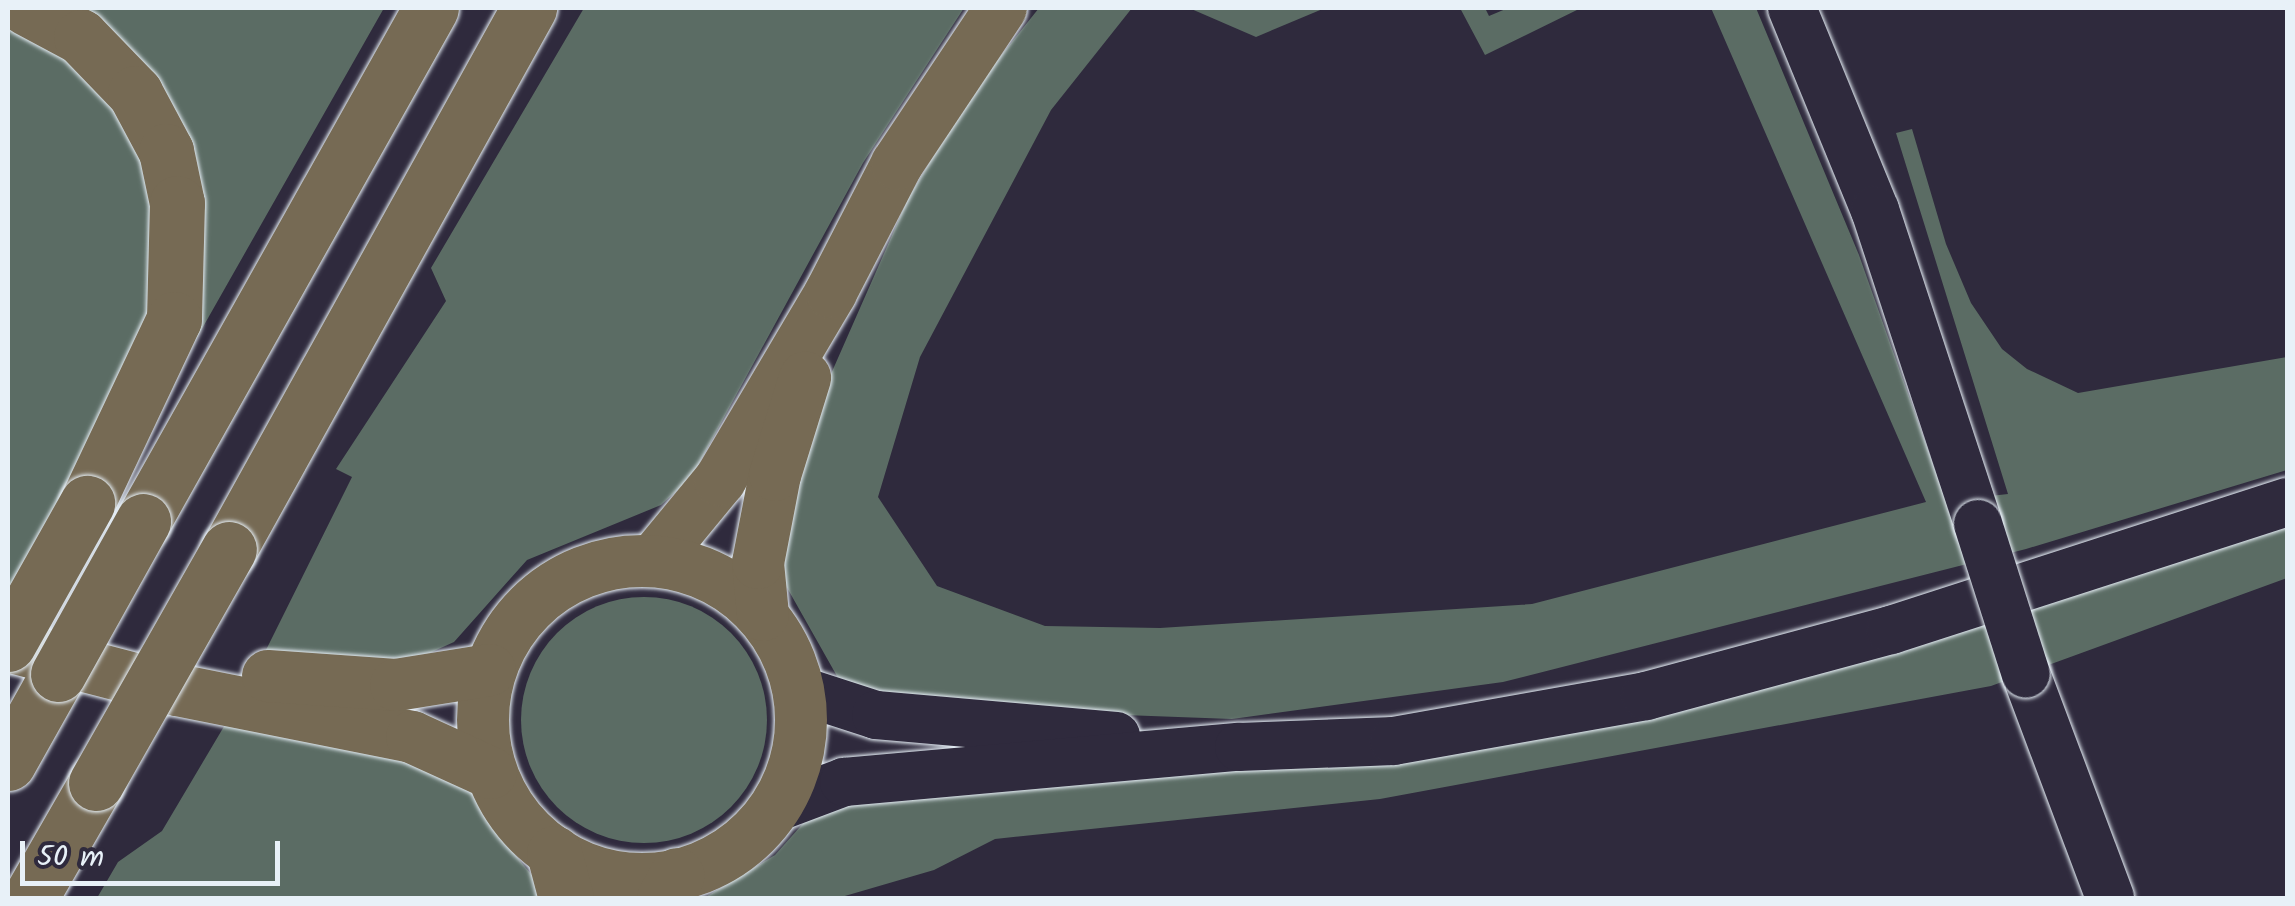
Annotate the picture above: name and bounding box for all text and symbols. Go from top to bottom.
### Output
scale bar [25,821,285,883]
text: 50 m [37,834,104,882]

